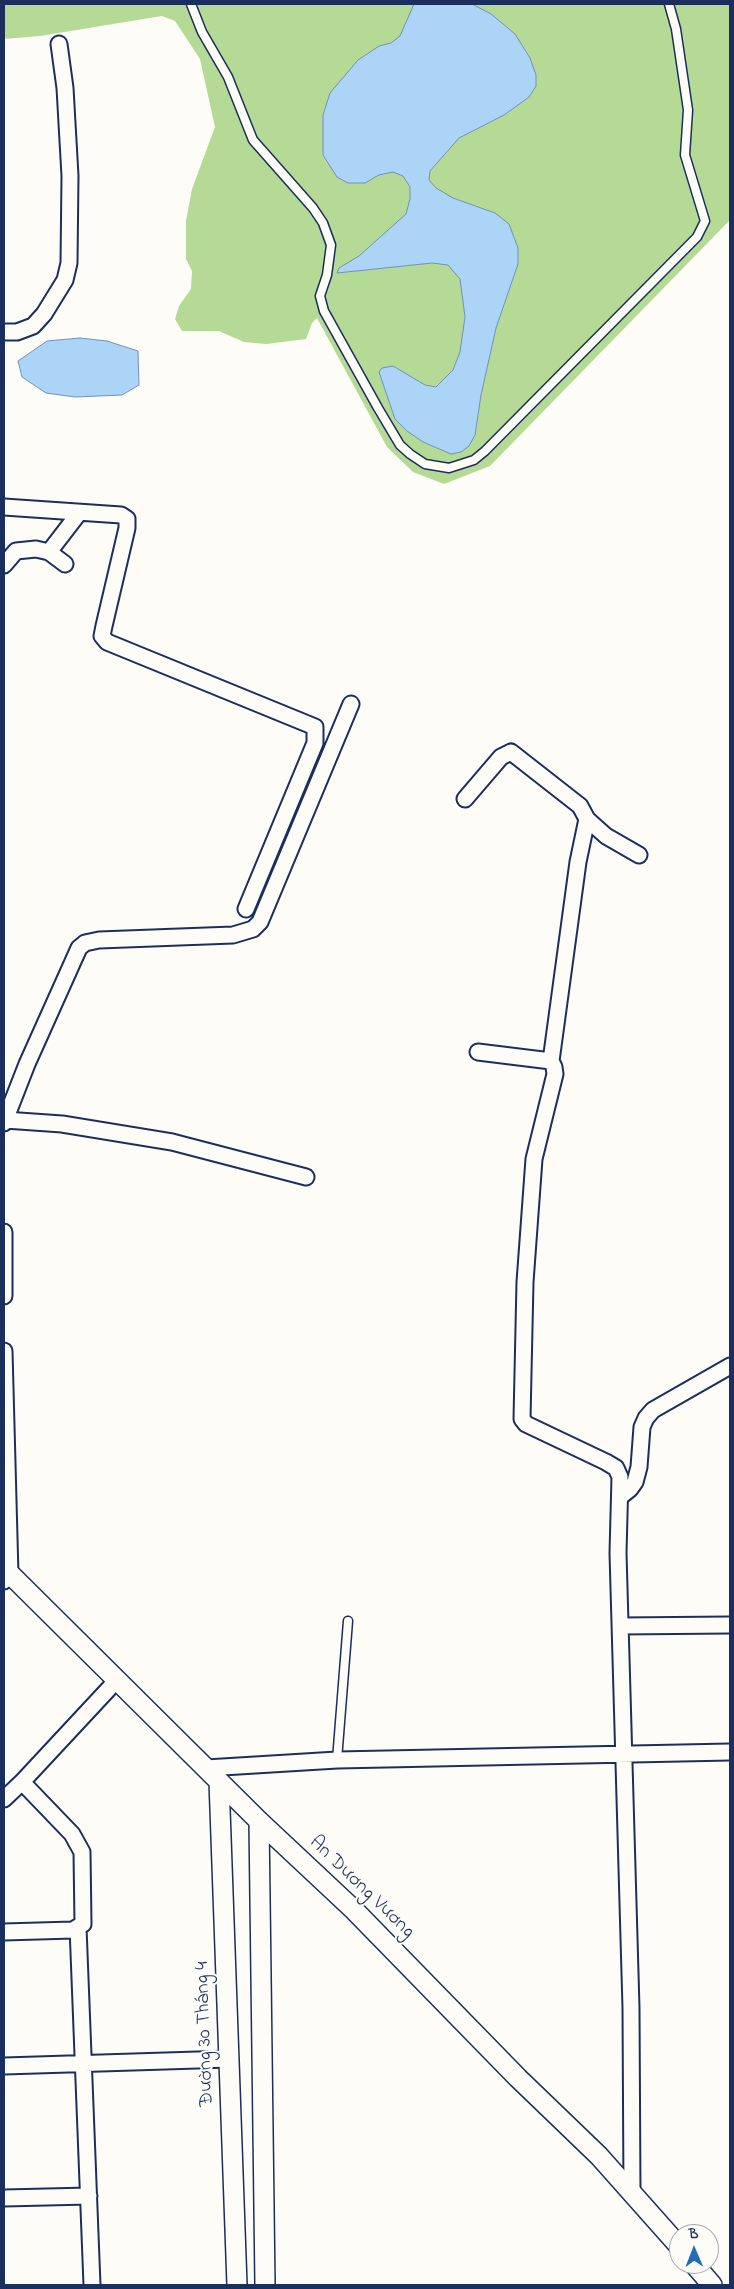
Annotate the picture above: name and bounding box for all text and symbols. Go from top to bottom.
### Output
street label: An Dương Vương [303,1832,419,1944]
street label: Đường 30 Tháng 4 [191,1961,221,2107]
north arrow [669,2224,719,2274]
text: B [689,2224,699,2245]

